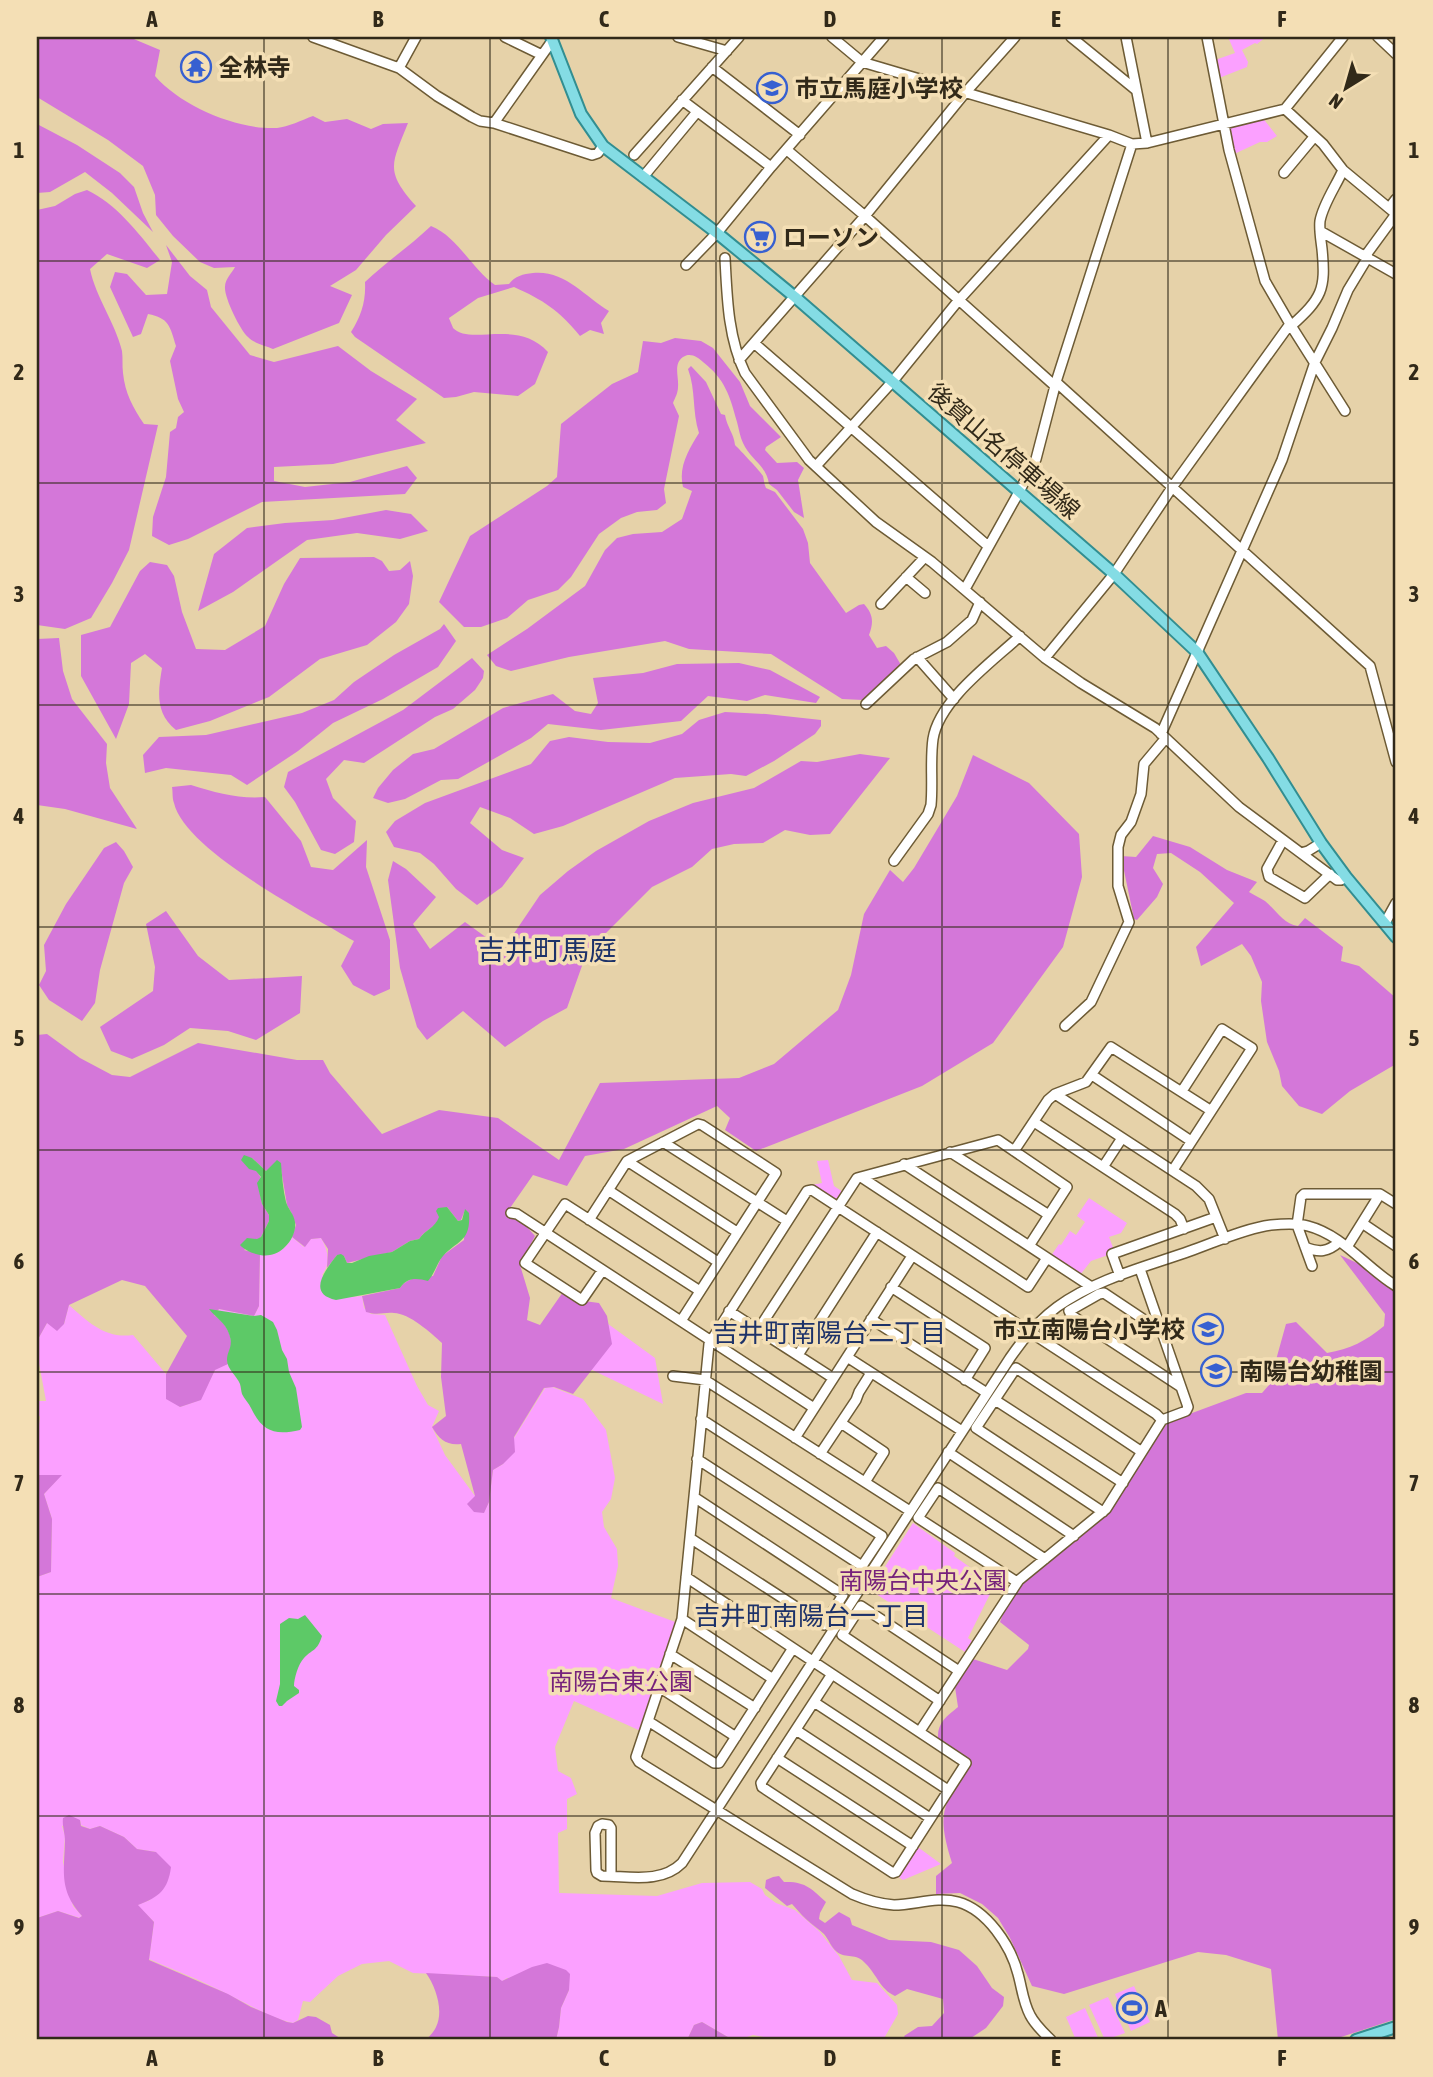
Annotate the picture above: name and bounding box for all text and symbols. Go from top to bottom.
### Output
text: A [145,6,158,32]
text: B [373,6,384,32]
text: C [599,6,610,32]
text: D [824,6,837,32]
text: E [1051,6,1061,32]
text: F [1277,6,1287,32]
temple icon: 全林寺 [179,50,213,84]
north arrow [1310,52,1380,122]
place label: 全林寺 [219,54,291,81]
school or university icon: 市立馬庭小学校 [755,71,789,105]
place label: 市立馬庭小学校 [795,75,963,102]
text: N [1325,89,1347,114]
text: 1 [14,137,25,163]
text: 1 [1409,137,1420,163]
supermarket icon: ローソン [743,220,777,254]
place label: ローソン [783,224,879,251]
text: 2 [14,359,24,385]
text: 2 [1409,359,1419,385]
street label: 後賀山名停車場線 [923,378,1085,524]
text: 3 [14,581,24,607]
text: 3 [1409,581,1419,607]
text: 4 [13,803,25,829]
text: 4 [1408,803,1420,829]
district label: 吉井町馬庭 [477,934,617,966]
text: 5 [14,1025,25,1051]
text: 5 [1409,1025,1420,1051]
text: 6 [14,1248,25,1274]
text: 6 [1409,1248,1420,1274]
school or university icon: 市立南陽台小学校 [1191,1312,1225,1346]
place label: 市立南陽台小学校 [993,1316,1185,1343]
district label: 吉井町南陽台二丁目 [712,1318,946,1348]
school or university icon: 南陽台幼稚園 [1199,1354,1233,1388]
place label: 南陽台幼稚園 [1239,1358,1383,1385]
text: 7 [14,1470,24,1496]
text: 7 [1409,1470,1419,1496]
park label: 南陽台中央公園 [839,1567,1007,1594]
district label: 吉井町南陽台一丁目 [694,1601,928,1631]
park label: 南陽台東公園 [549,1668,693,1695]
text: 8 [14,1692,25,1718]
text: 8 [1409,1692,1420,1718]
text: 9 [14,1914,25,1940]
text: 9 [1409,1914,1420,1940]
sports icon: A [1115,1991,1149,2025]
place label: A [1154,1995,1167,2022]
text: A [145,2045,158,2071]
text: B [373,2045,384,2071]
text: C [599,2045,610,2071]
text: D [824,2045,837,2071]
text: E [1051,2045,1061,2071]
text: F [1277,2045,1287,2071]

